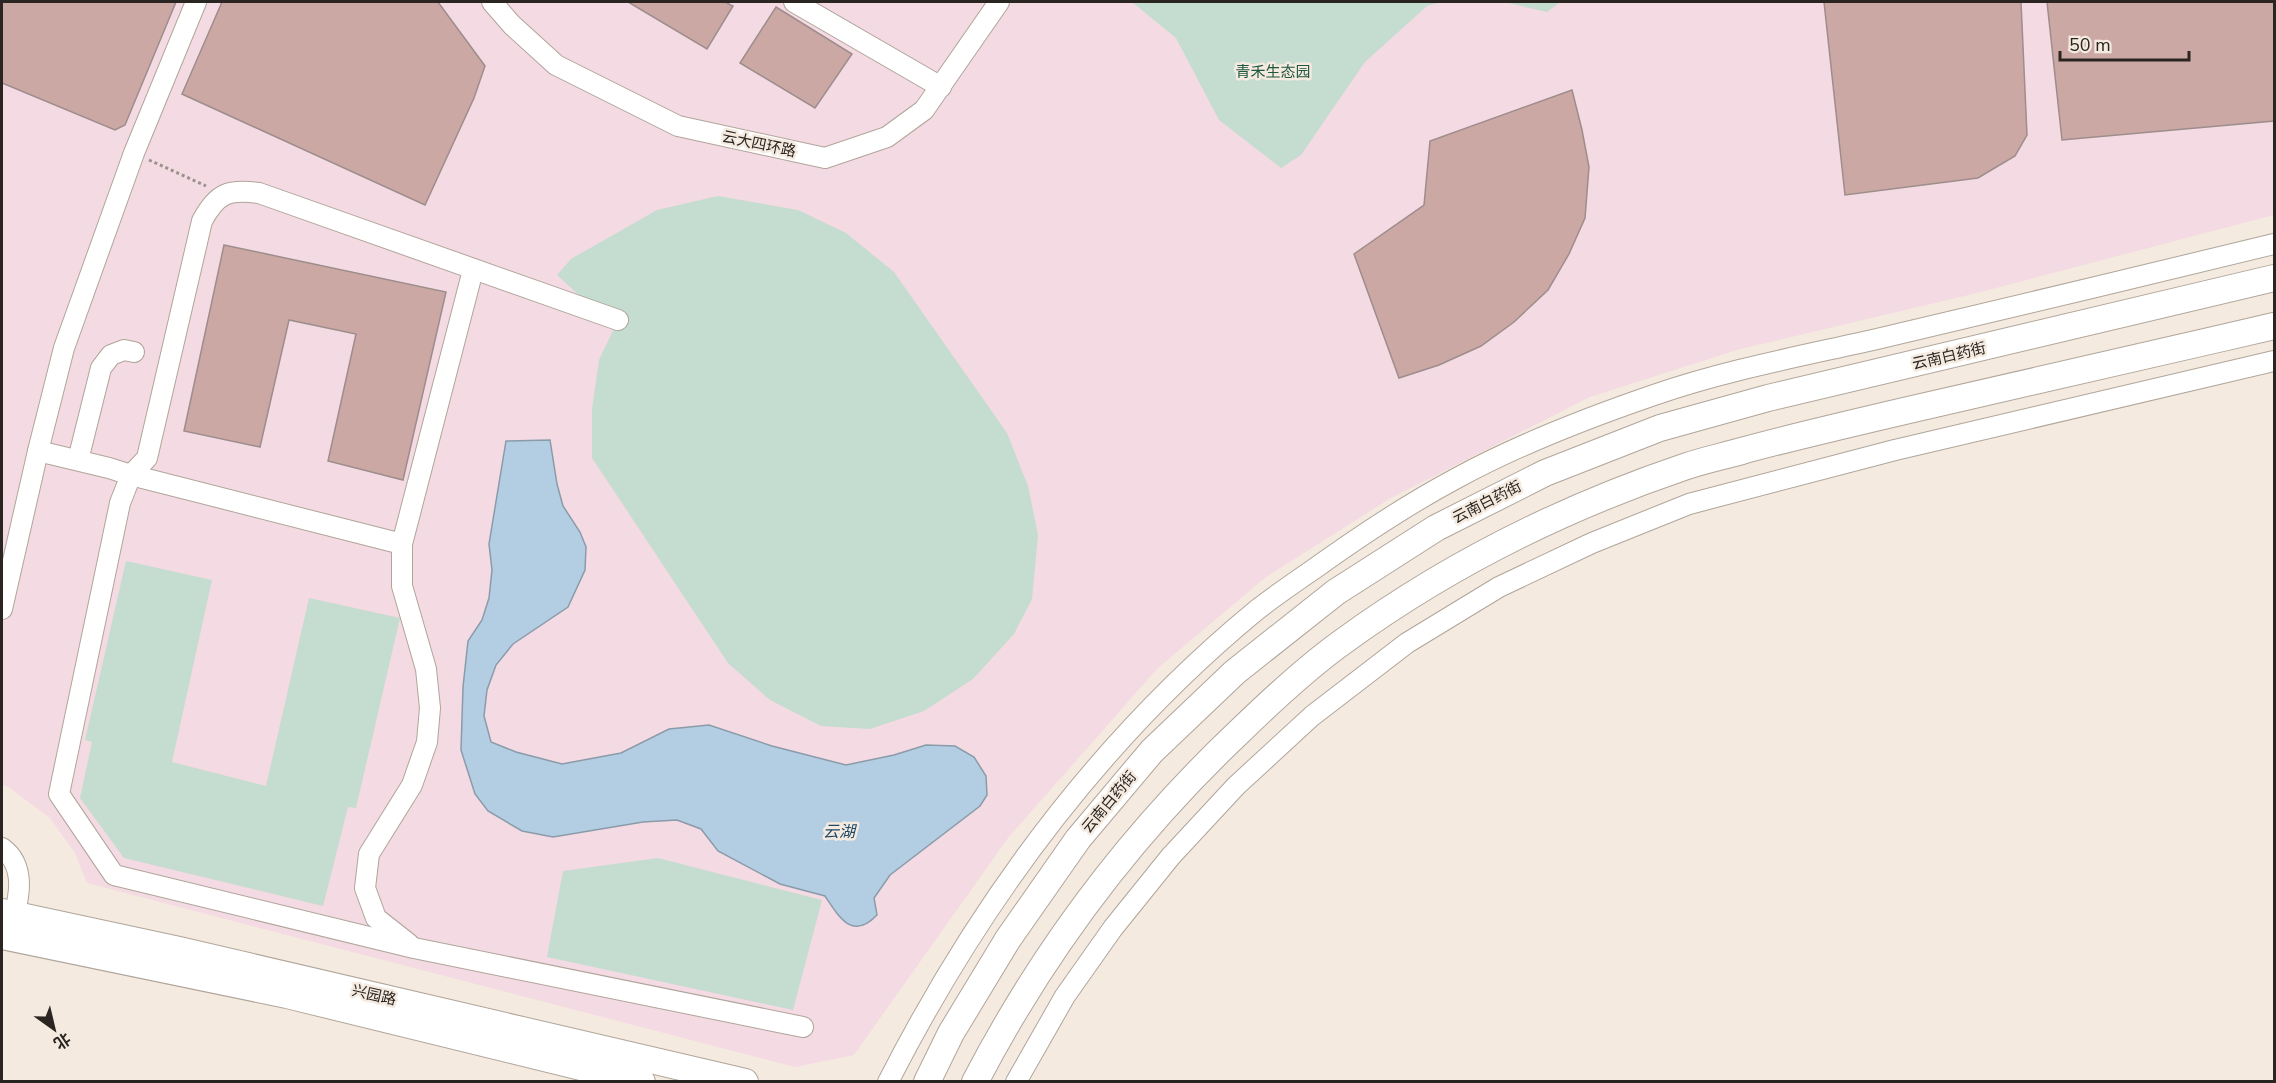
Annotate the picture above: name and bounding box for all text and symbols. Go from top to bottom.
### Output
scale bar [2060,24,2189,62]
text: 50 m [2069,33,2111,57]
park label: 青禾生态园 [1235,62,1311,82]
street label: 云大四环路 [720,126,798,162]
street label: 云南白药街 [1910,338,1988,374]
street label: 云南白药街 [1449,476,1525,528]
street label: 云南白药街 [1077,767,1141,837]
water label: 云湖 [823,821,858,843]
street label: 兴园路 [350,980,398,1010]
north arrow [24,999,84,1059]
text: 北 [49,1027,75,1054]

